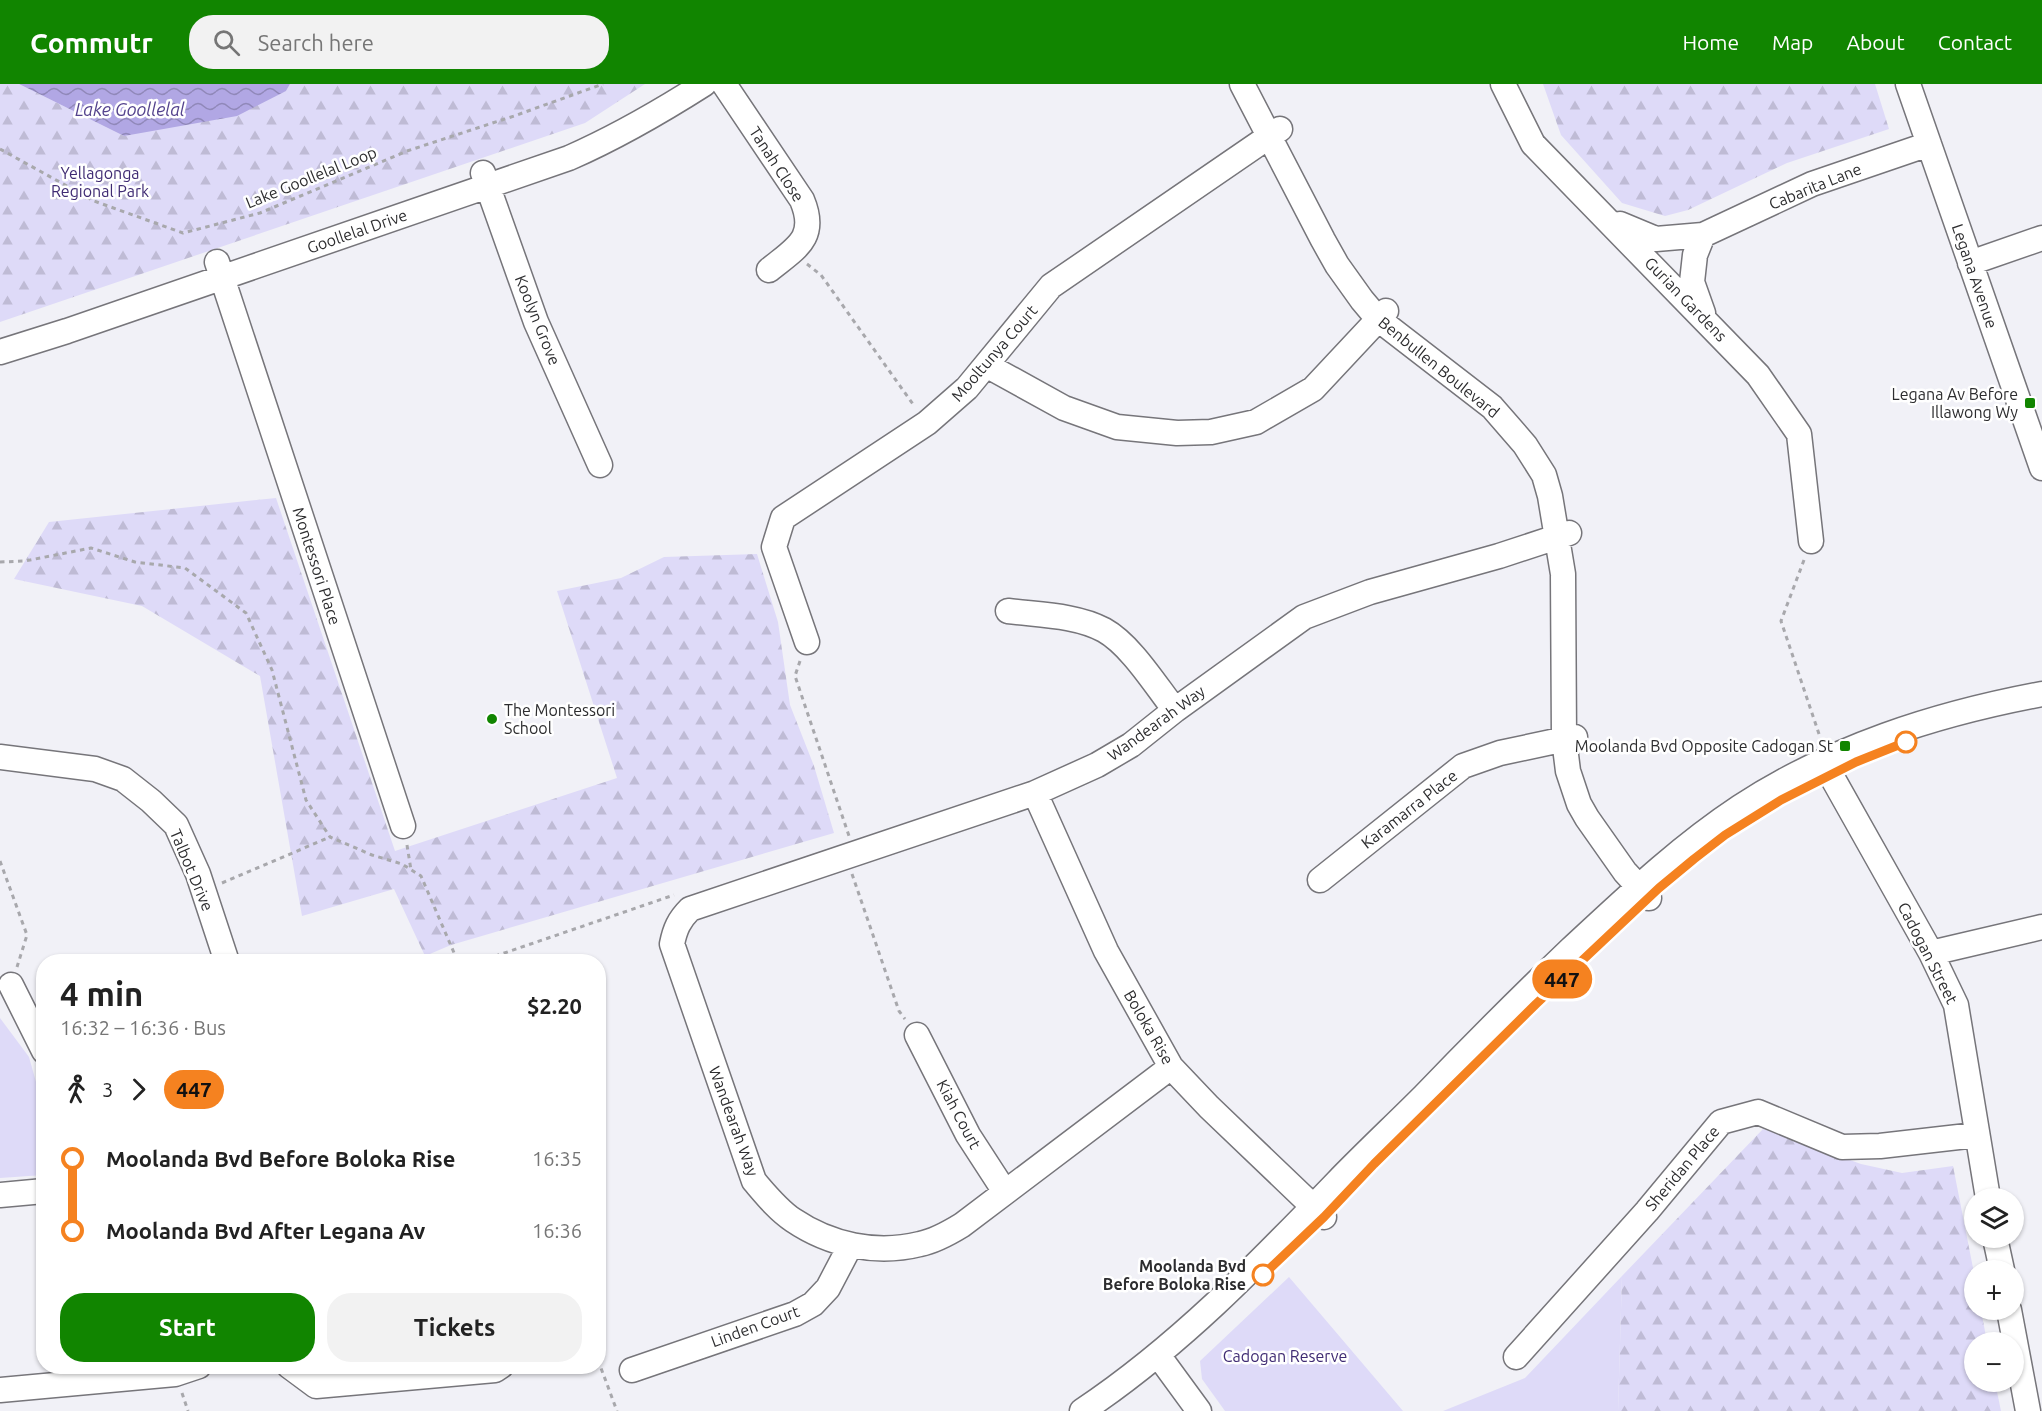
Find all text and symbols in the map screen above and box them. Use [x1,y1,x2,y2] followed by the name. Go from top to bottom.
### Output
[189,15,609,69] search box
[210,26,243,59] icon: search
[30,27,153,58] text: Commutr
[258,30,374,55] text: Search here
[1682,30,1739,54] text: Home
[1772,30,1813,54] text: Map
[1846,30,1905,54] text: About
[1938,30,2012,54] text: Contact
[75,99,185,119] water label: Lake Goollelal
[746,123,808,205] street label: Tanah Close
[243,142,379,212] street label: Lake Goollelal Loop
[1766,159,1864,213] street label: Cabarita Lane
[51,164,149,200] park label: Yellagonga Regional Park
[305,205,409,257] street label: Goollelal Drive
[1949,221,2001,331] street label: Legana Avenue
[1641,253,1731,345] street label: Gurian Gardens
[512,272,564,368] street label: Koolyn Grove
[947,301,1041,405] street label: Mooltunya Court
[1375,313,1503,421] street label: Benbullen Boulevard
[1892,385,2018,421] place label: Legana Av Before Illawong Wy
[2023,396,2037,410] marker: Legana Av Before Illawong Wy
[289,505,345,627] street label: Montessori Place
[1104,682,1208,764] street label: Wandearah Way
[504,701,615,737] place label: The Montessori School
[485,712,499,726] marker: The Montessori School
[1895,731,1917,753] unlabelled marker
[1575,737,1834,755] place label: Moolanda Bvd Opposite Cadogan St
[1838,739,1852,753] marker: Moolanda Bvd Opposite Cadogan St
[1358,766,1460,852] street label: Karamarra Place
[167,826,217,914] street label: Talbot Drive
[1895,899,1962,1007] street label: Cadogan Street
[1528,960,1596,998] line badge: 447
[1544,967,1580,991] text: 447
[60,975,143,1012] text: 4 min
[1121,987,1177,1067] street label: Boloka Rise
[527,993,582,1018] text: $2.20
[60,1016,226,1039] text: 16:32 – 16:36 · Bus
[706,1064,762,1179] street label: Wandearah Way
[60,1073,93,1106] icon: walk
[122,1073,155,1106] icon: forward
[933,1076,985,1152] street label: Kiah Court
[176,1077,212,1101] text: 447
[102,1078,113,1101] text: 3
[1641,1122,1723,1214] street label: Sheridan Place
[106,1146,455,1171] text: Moolanda Bvd Before Boloka Rise
[532,1147,582,1170] text: 16:35
[1964,1188,2024,1392] map controls
[1964,1188,2024,1248] button: layers
[106,1218,425,1243] text: Moolanda Bvd After Legana Av
[532,1219,582,1242] text: 16:36
[1103,1257,1246,1293] place label: Moolanda Bvd Before Boloka Rise
[1964,1260,2024,1320] button: +
[1252,1264,1274,1286] marker: Moolanda Bvd Before Boloka Rise
[60,1293,315,1362] button: Start
[327,1293,582,1362] button: Tickets
[708,1301,802,1350] street label: Linden Court
[1964,1332,2024,1392] button: −
[1223,1347,1347,1365] park label: Cadogan Reserve

